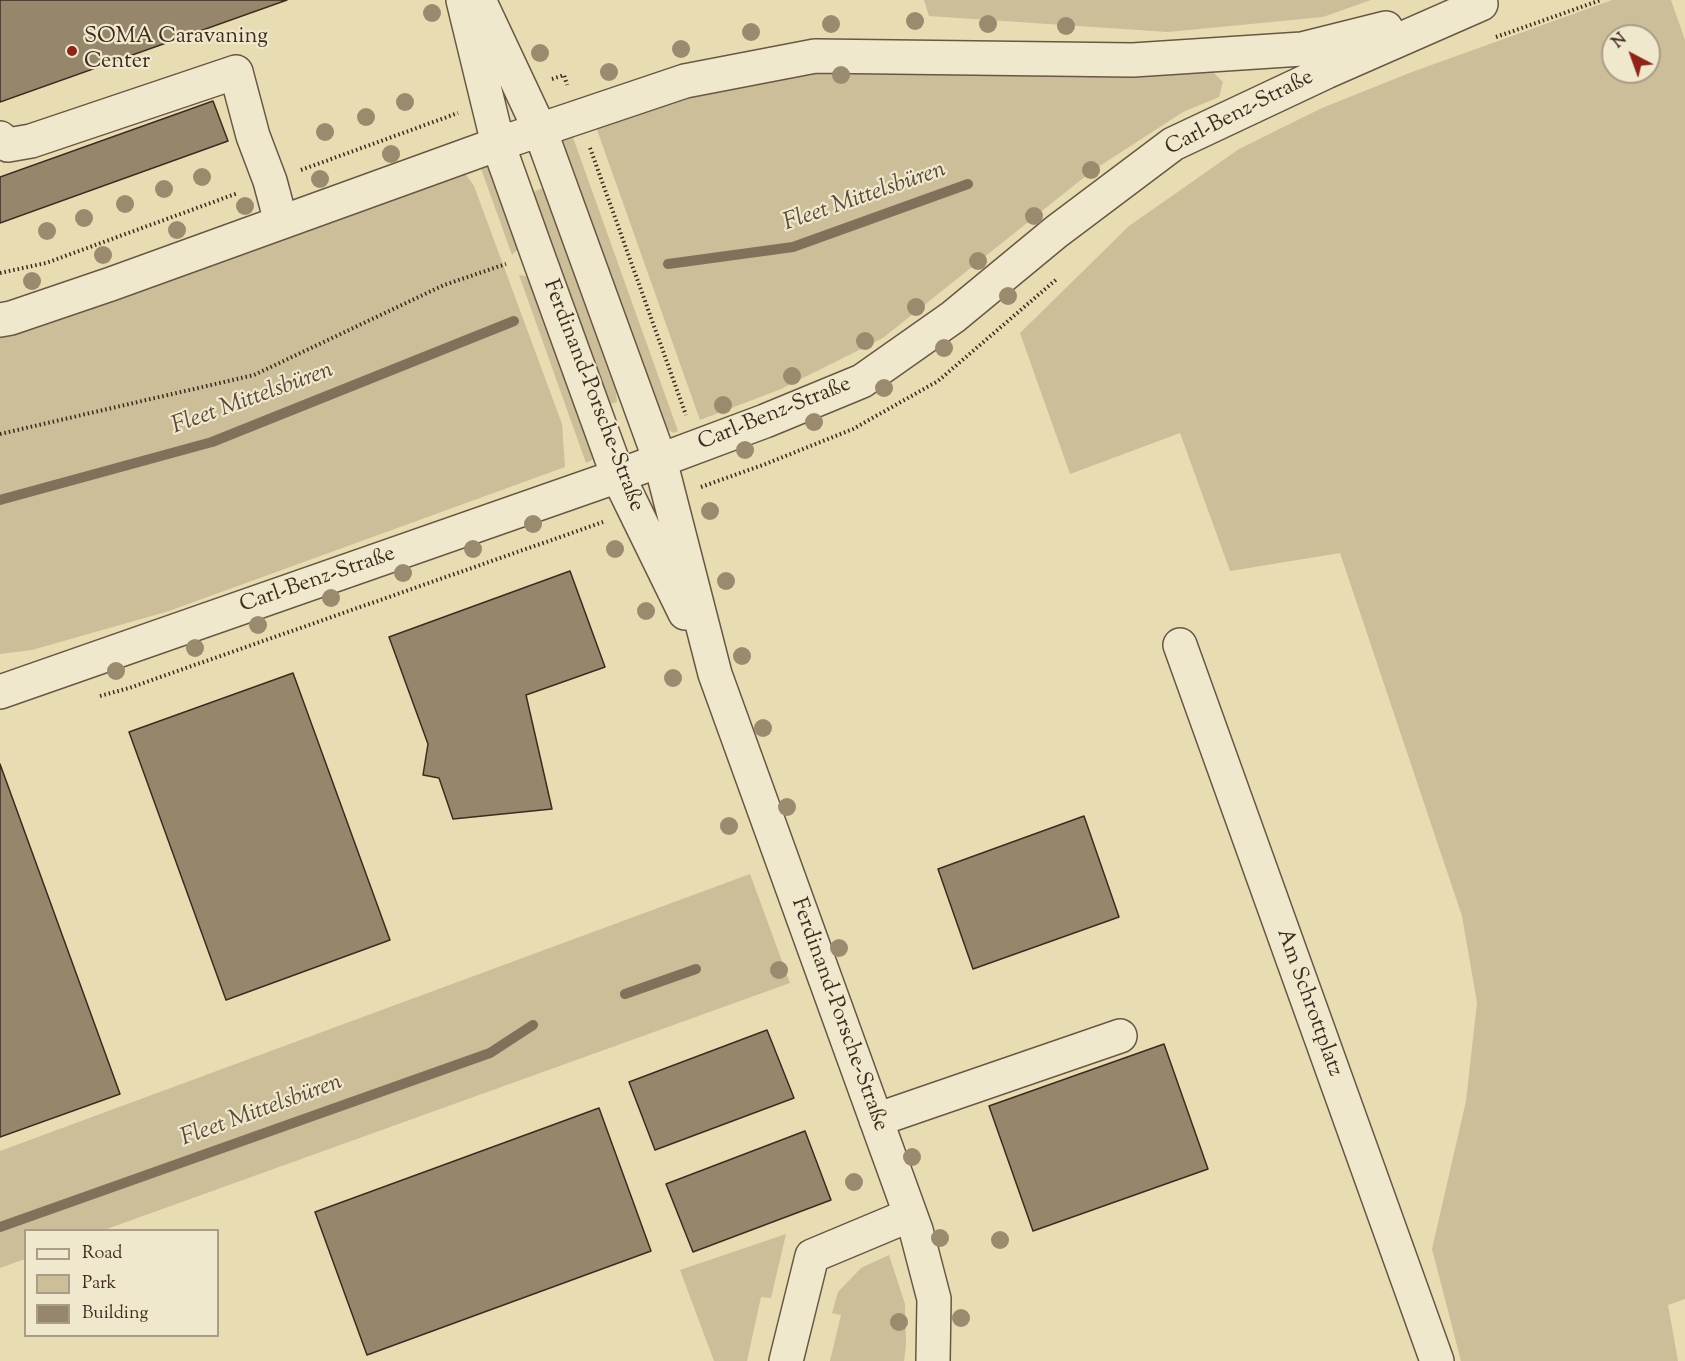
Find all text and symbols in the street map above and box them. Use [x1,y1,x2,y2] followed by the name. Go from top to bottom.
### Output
[1601,24,1661,84] north arrow
[84,25,268,76] place label: SOMA Caravaning Center
[1608,29,1633,54] text: N
[65,44,79,58] marker: SOMA Caravaning Center
[1162,65,1318,163] street label: Carl-Benz-Straße
[780,157,950,239] water label: Fleet Mittelsbüren
[536,276,648,516] street label: Ferdinand-Porsche-Straße
[168,357,338,443] water label: Fleet Mittelsbüren
[695,372,855,458] street label: Carl-Benz-Straße
[237,542,399,620] street label: Carl-Benz-Straße
[783,895,893,1135] street label: Ferdinand-Porsche-Straße
[1269,925,1347,1081] street label: Am Schrottplatz
[177,1069,347,1155] water label: Fleet Mittelsbüren
[24,1229,219,1337] legend
[82,1241,122,1267] text: Road
[82,1271,116,1297] text: Park
[82,1301,148,1327] text: Building

